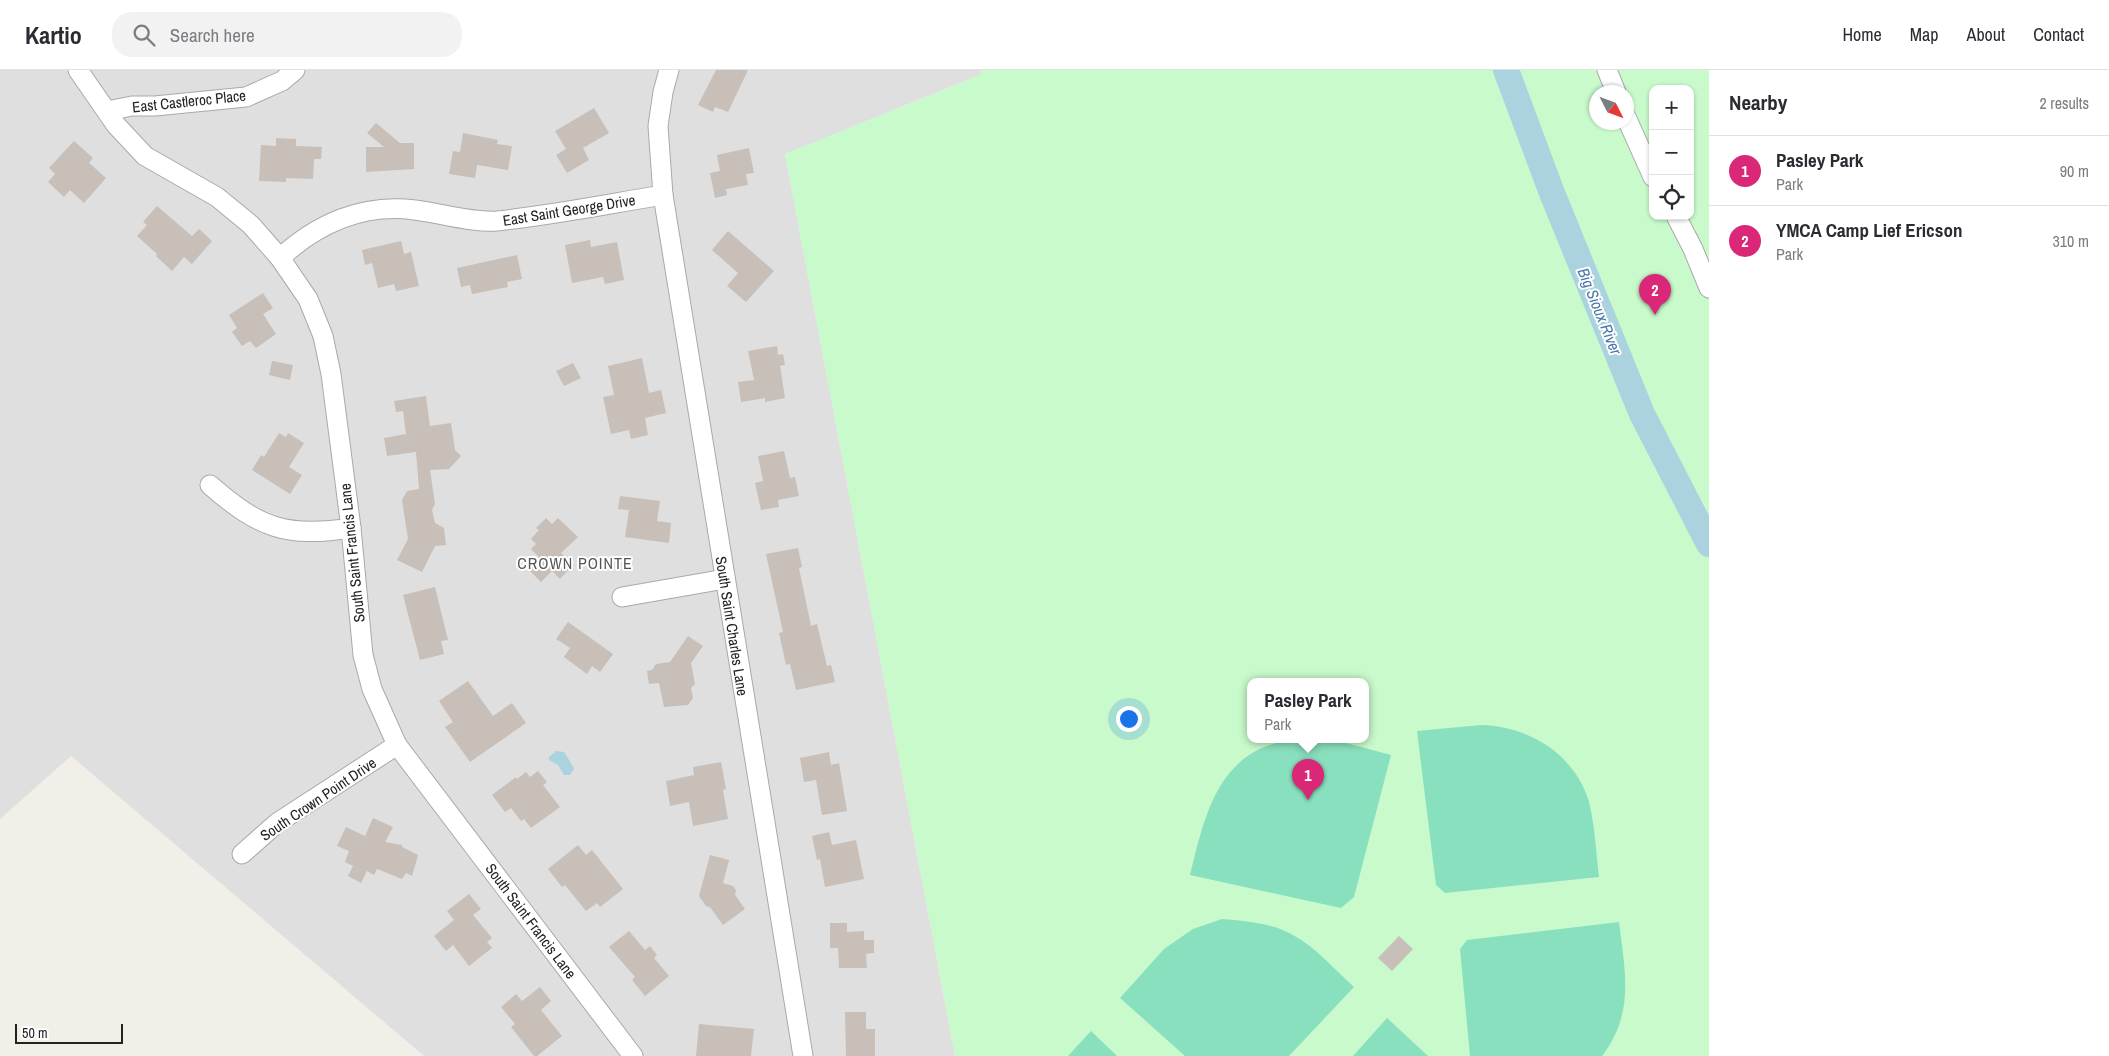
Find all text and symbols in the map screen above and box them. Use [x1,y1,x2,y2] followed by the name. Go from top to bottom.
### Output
[112,12,462,57] search box
[25,19,82,51] text: Kartio
[130,21,158,49] icon: search
[170,22,255,48] text: Search here
[1842,22,1882,47] text: Home
[1910,22,1939,47] text: Map
[1967,22,2005,47] text: About
[2033,22,2084,47] text: Contact
[131,85,247,117] street label: East Castleroc Place
[1589,85,1634,130] north arrow
[1649,85,1694,220] map controls
[1649,85,1694,130] button: +
[1729,88,1787,117] text: Nearby
[2039,92,2089,114] text: 2 results
[1649,130,1694,175] button: −
[1776,147,1864,173] text: Pasley Park
[1741,160,1749,182] text: 1
[2060,160,2089,182] text: 90 m
[1776,173,1803,195] text: Park
[1649,175,1694,220] button: locate
[501,189,637,231] street label: East Saint George Drive
[1776,217,1962,243] text: YMCA Camp Lief Ericson
[1741,230,1749,252] text: 2
[2053,230,2089,252] text: 310 m
[1776,243,1803,265] text: Park
[1573,264,1628,358] water label: Big Sioux River
[1639,274,1671,315] pin: 2
[334,482,370,623] street label: South Saint Francis Lane
[517,552,633,574] district label: CROWN POINTE
[711,555,753,697] street label: South Saint Charles Lane
[1247,678,1369,743] popup
[1264,687,1352,713] text: Pasley Park
[1116,706,1142,732] your location
[1264,713,1291,735] text: Park
[256,752,380,846] street label: South Crown Point Drive
[1292,759,1324,800] pin: 1
[481,859,581,983] street label: South Saint Francis Lane
[15,1021,122,1044] scale bar
[22,1024,48,1042] text: 50 m

